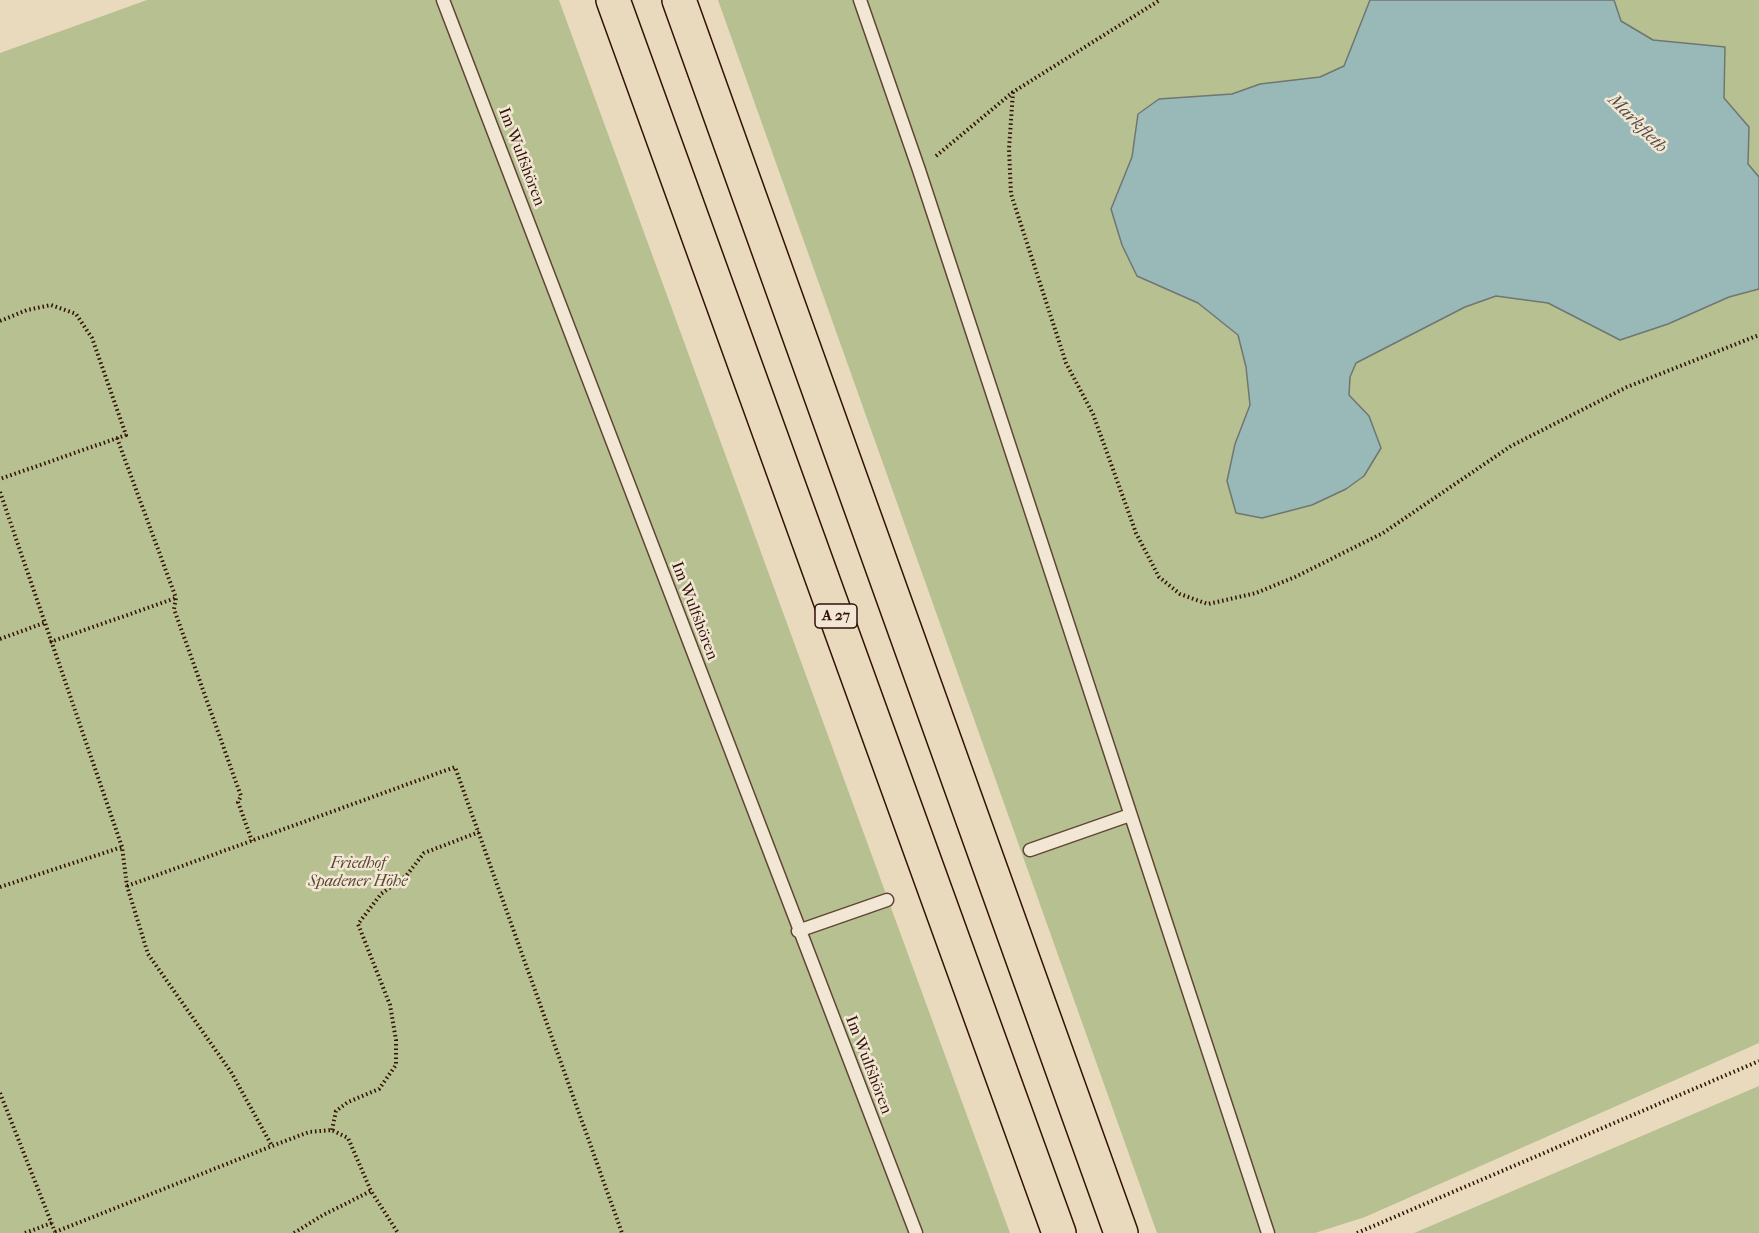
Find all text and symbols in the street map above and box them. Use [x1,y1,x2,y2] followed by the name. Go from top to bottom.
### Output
[1603,90,1671,158] water label: Markfleth
[493,105,549,209] street label: Im Wulfshören
[666,559,722,663] street label: Im Wulfshören
[815,604,857,628] road number: A 27
[308,854,408,892] park label: Friedhof Spadener Höhe
[840,1013,896,1117] street label: Im Wulfshören

